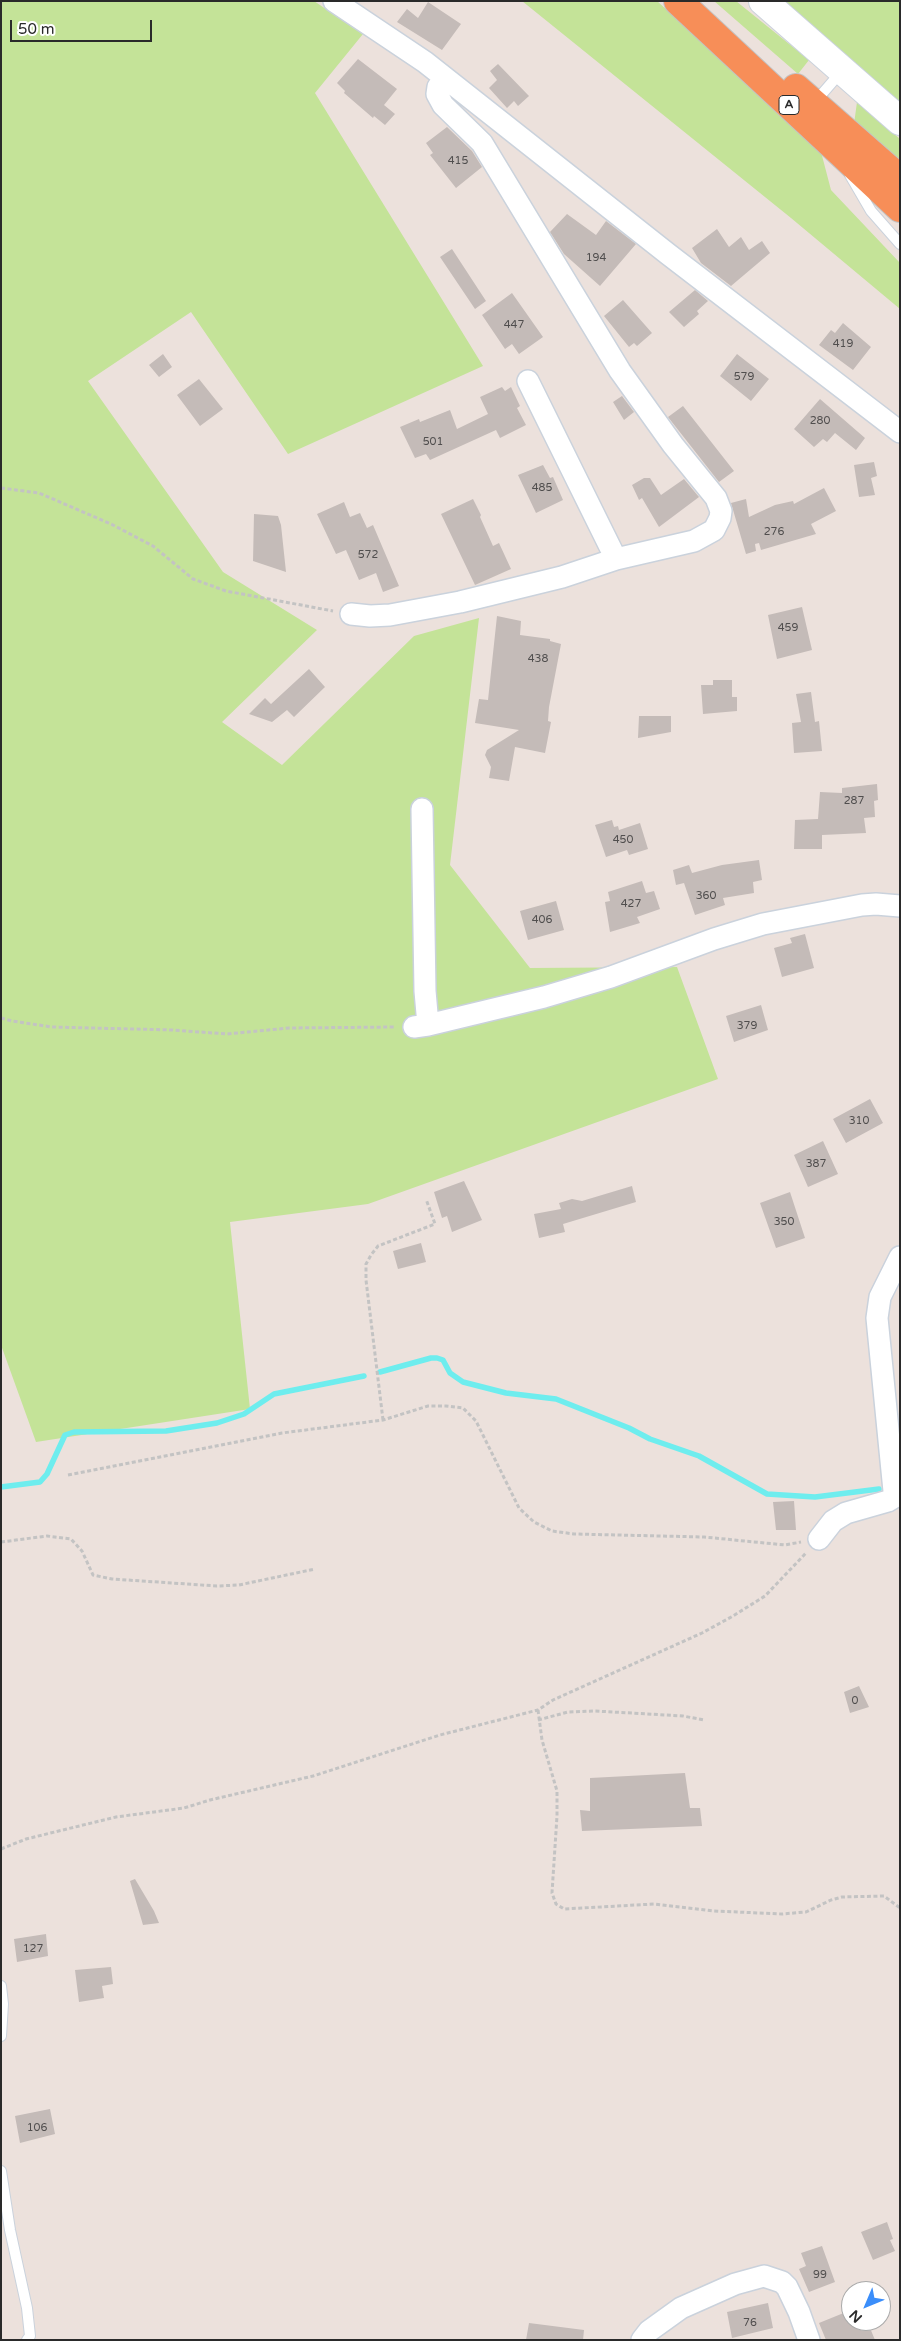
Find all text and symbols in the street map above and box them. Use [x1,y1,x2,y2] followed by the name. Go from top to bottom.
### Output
[12,10,155,42] scale bar
[18,20,55,38] text: 50 m
[779,96,799,114] road number: A
[448,154,468,168] house number: 415
[586,251,606,265] house number: 194
[504,318,524,332] house number: 447
[833,337,853,351] house number: 419
[734,370,754,384] house number: 579
[810,414,830,428] house number: 280
[423,435,443,449] house number: 501
[532,481,552,495] house number: 485
[764,525,784,539] house number: 276
[358,548,378,562] house number: 572
[778,621,798,635] house number: 459
[528,652,548,666] house number: 438
[844,794,864,808] house number: 287
[613,833,633,847] house number: 450
[696,889,716,903] house number: 360
[621,897,641,911] house number: 427
[532,913,552,927] house number: 406
[737,1019,757,1033] house number: 379
[849,1114,869,1128] house number: 310
[806,1157,826,1171] house number: 387
[774,1215,794,1229] house number: 350
[852,1694,858,1708] house number: 0
[23,1942,43,1956] house number: 127
[27,2121,47,2135] house number: 106
[813,2268,827,2282] house number: 99
[841,2281,891,2331] north arrow
[846,2306,866,2326] text: N
[743,2316,757,2330] house number: 76

